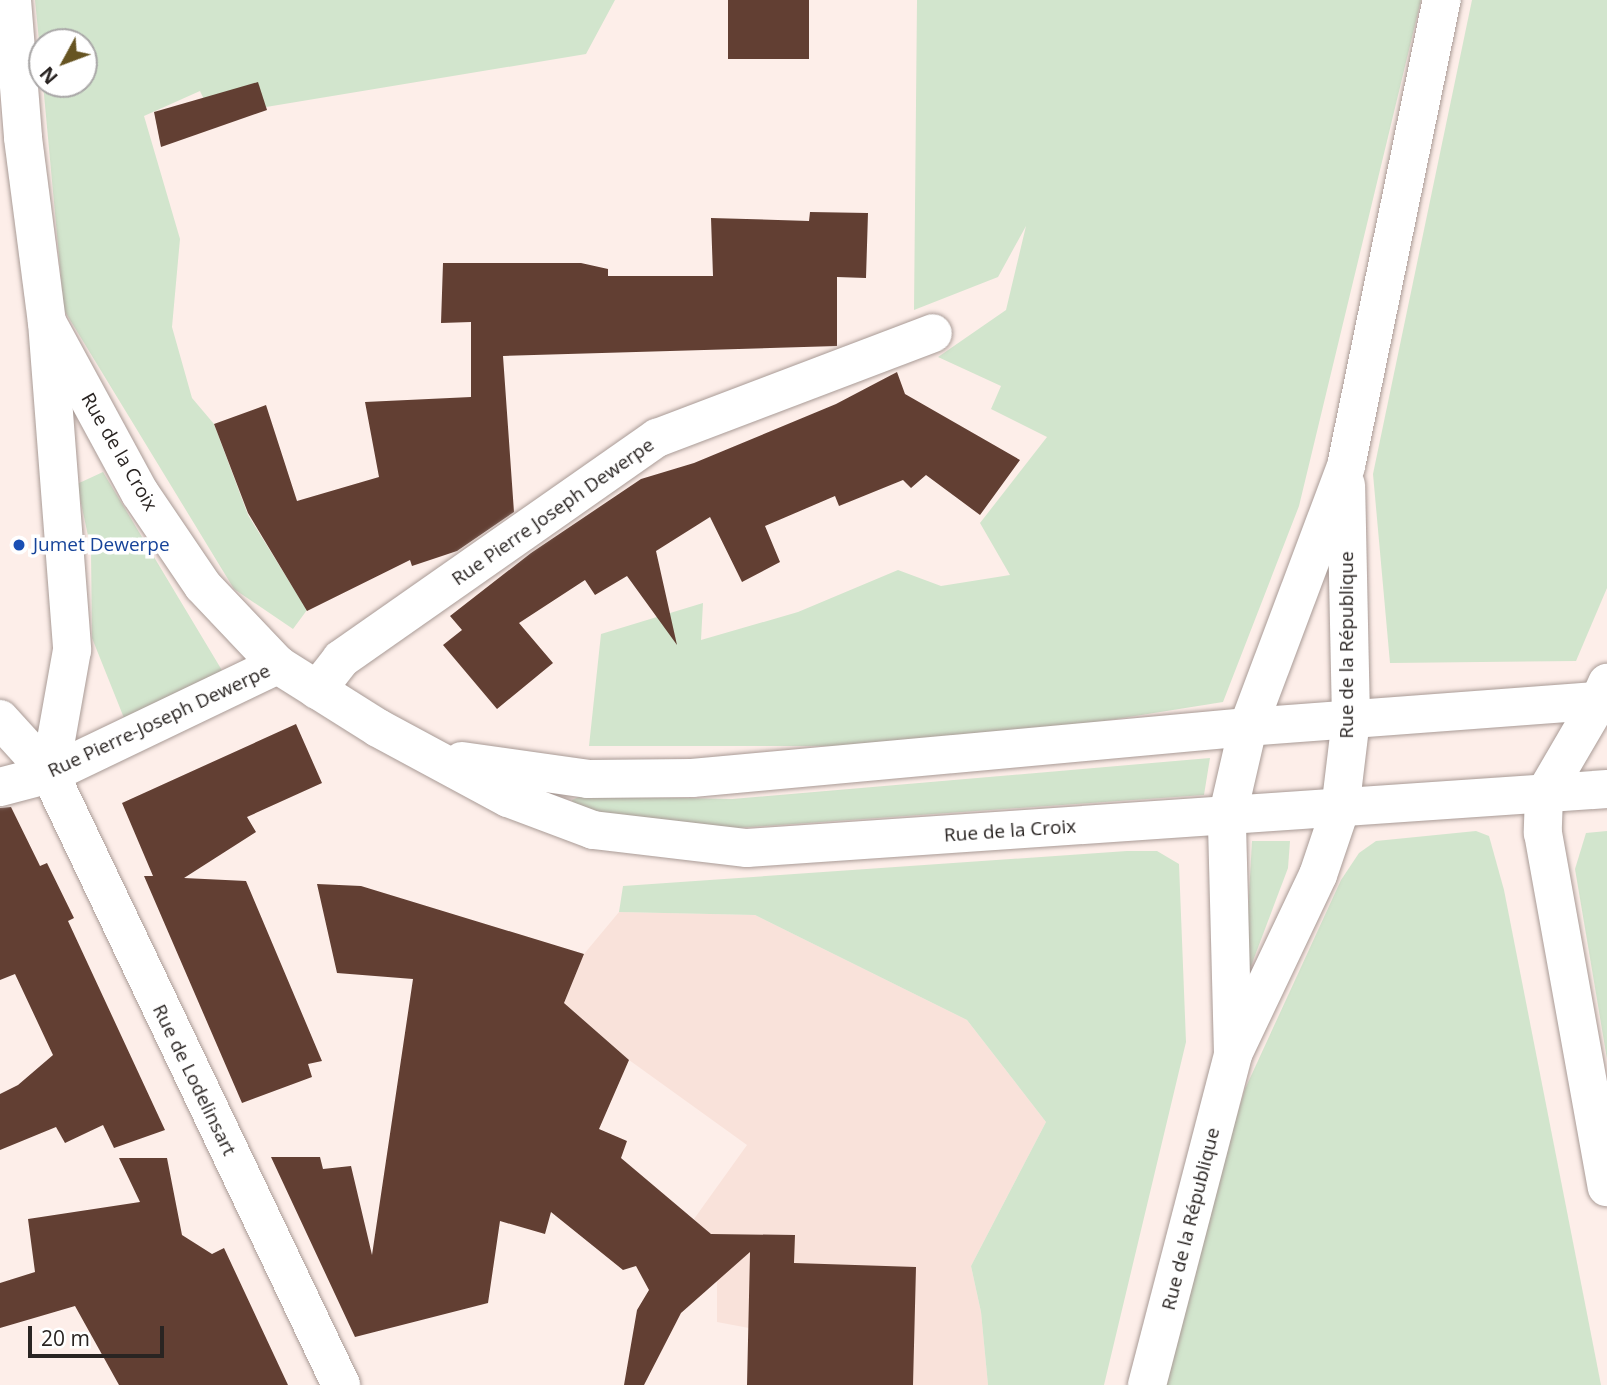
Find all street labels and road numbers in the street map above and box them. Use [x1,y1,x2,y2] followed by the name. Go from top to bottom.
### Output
[76,389,162,515] street label: Rue de la Croix
[448,433,658,591] street label: Rue Pierre Joseph Dewerpe
[1336,551,1358,739] street label: Rue de la République
[44,659,274,783] street label: Rue Pierre-Joseph Dewerpe
[943,815,1077,847] street label: Rue de la Croix
[148,1001,240,1159] street label: Rue de Lodelinsart
[1157,1125,1225,1313] street label: Rue de la République

